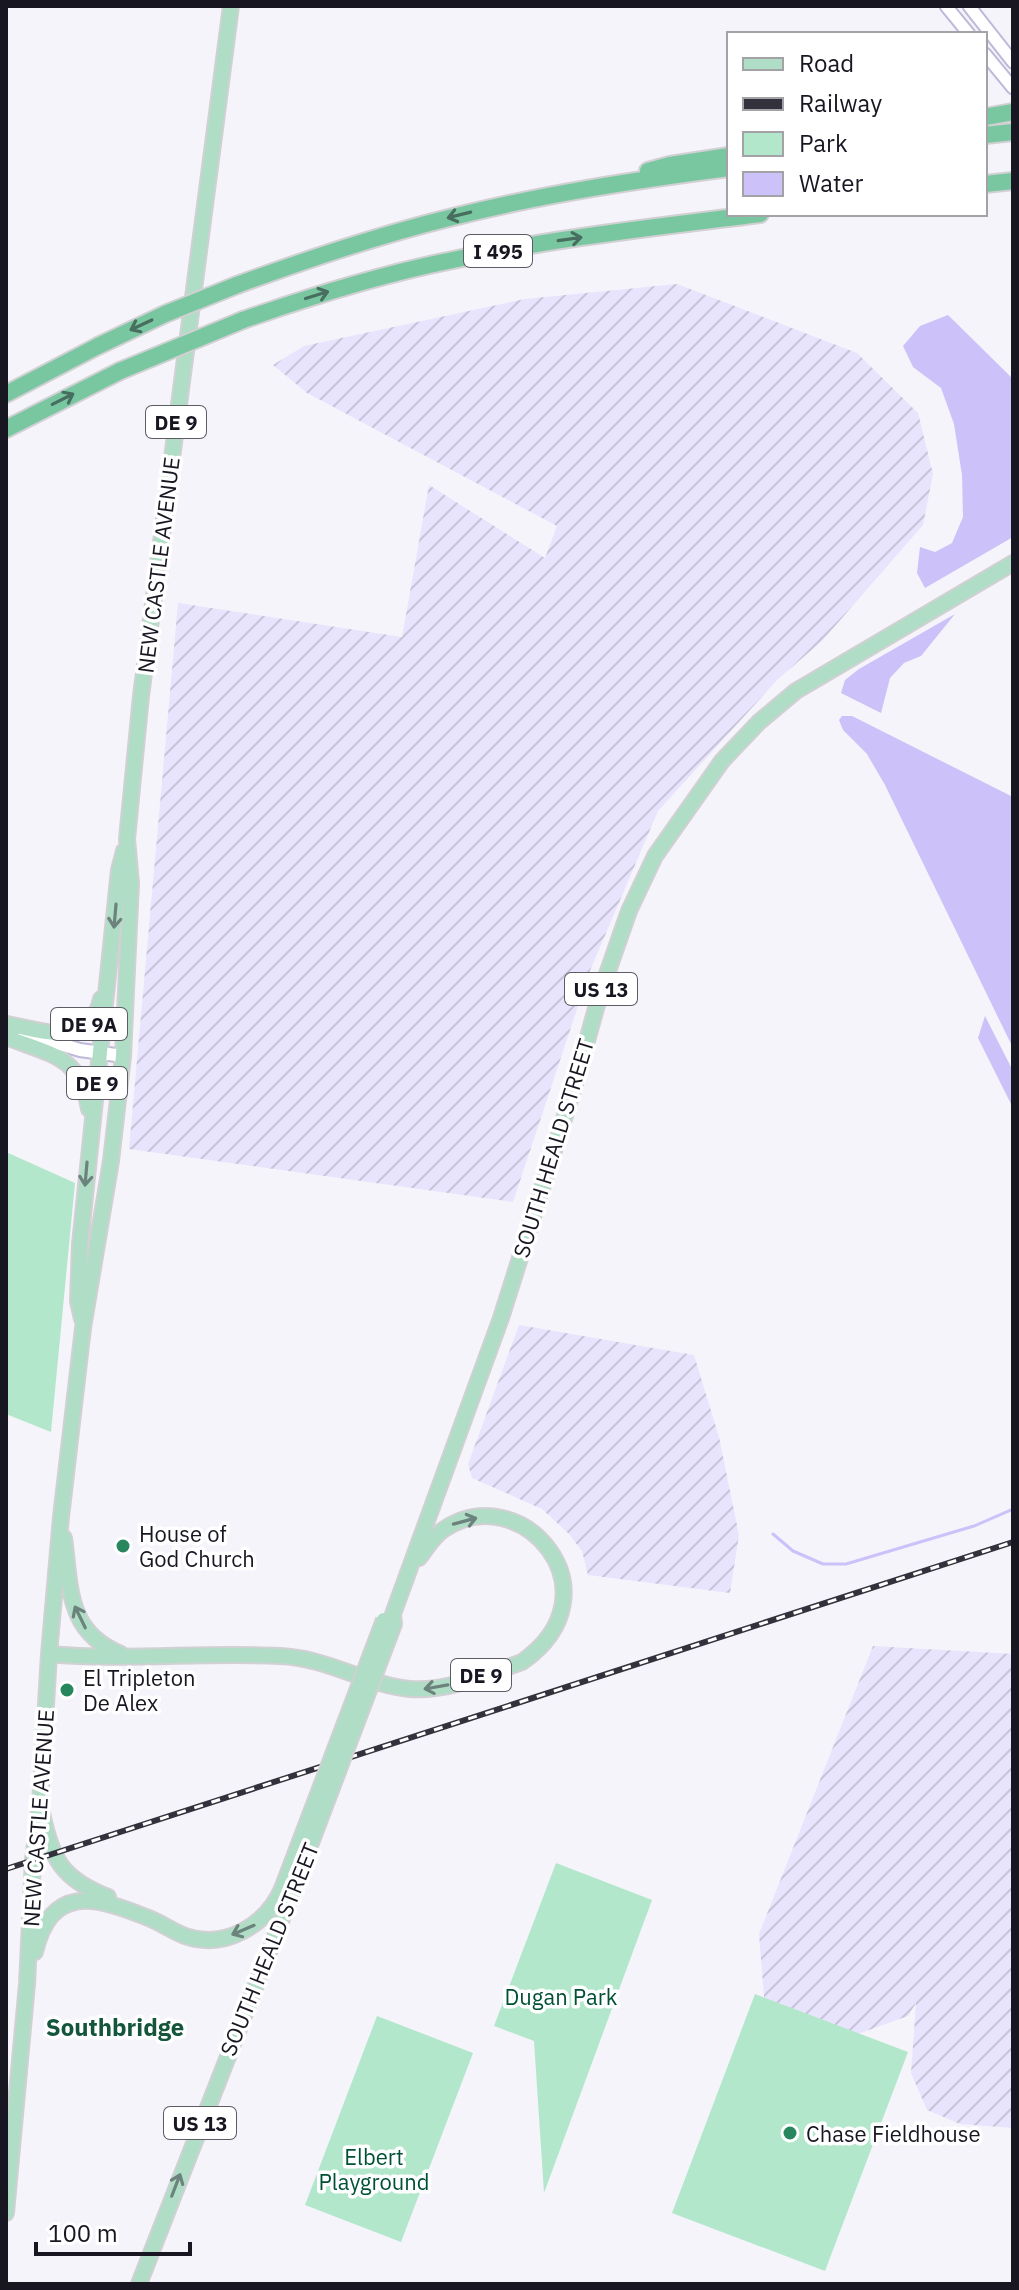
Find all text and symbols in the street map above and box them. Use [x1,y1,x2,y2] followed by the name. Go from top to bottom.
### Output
[727,32,987,216] legend
[799,47,854,79] text: Road
[799,87,882,119] text: Railway
[799,127,848,159] text: Park
[799,167,863,199] text: Water
[447,209,473,224] one-way arrow
[557,231,583,246] one-way arrow
[464,235,532,267] road number: I 495
[304,287,329,301] one-way arrow
[129,318,153,333] one-way arrow
[50,391,74,406] one-way arrow
[146,406,206,438] road number: DE 9
[130,455,186,675] street label: NEW CASTLE AVENUE
[107,902,122,929] one-way arrow
[565,973,637,1005] road number: US 13
[51,1008,127,1040] road number: DE 9A
[506,1035,600,1261] street label: SOUTH HEALD STREET
[67,1067,127,1099] road number: DE 9
[79,1161,94,1187] one-way arrow
[452,1513,477,1528] one-way arrow
[139,1519,255,1573] place label: House of God Church
[114,1537,132,1555] marker: House of God Church
[71,1606,87,1630] one-way arrow
[451,1659,511,1691] road number: DE 9
[83,1663,195,1717] place label: El Tripleton De Alex
[423,1680,449,1695] one-way arrow
[58,1681,76,1699] marker: El Tripleton De Alex
[16,1708,60,1928] street label: NEW CASTLE AVENUE
[213,1838,325,2060] street label: SOUTH HEALD STREET
[231,1924,255,1938] one-way arrow
[505,1982,618,2011] park label: Dugan Park
[46,2011,184,2043] district label: Southbridge
[164,2107,236,2139] road number: US 13
[806,2119,981,2148] place label: Chase Fieldhouse
[781,2124,799,2142] marker: Chase Fieldhouse
[319,2142,429,2196] park label: Elbert Playground
[170,2173,184,2198] one-way arrow
[36,2206,190,2256] scale bar
[48,2217,118,2249] text: 100 m

